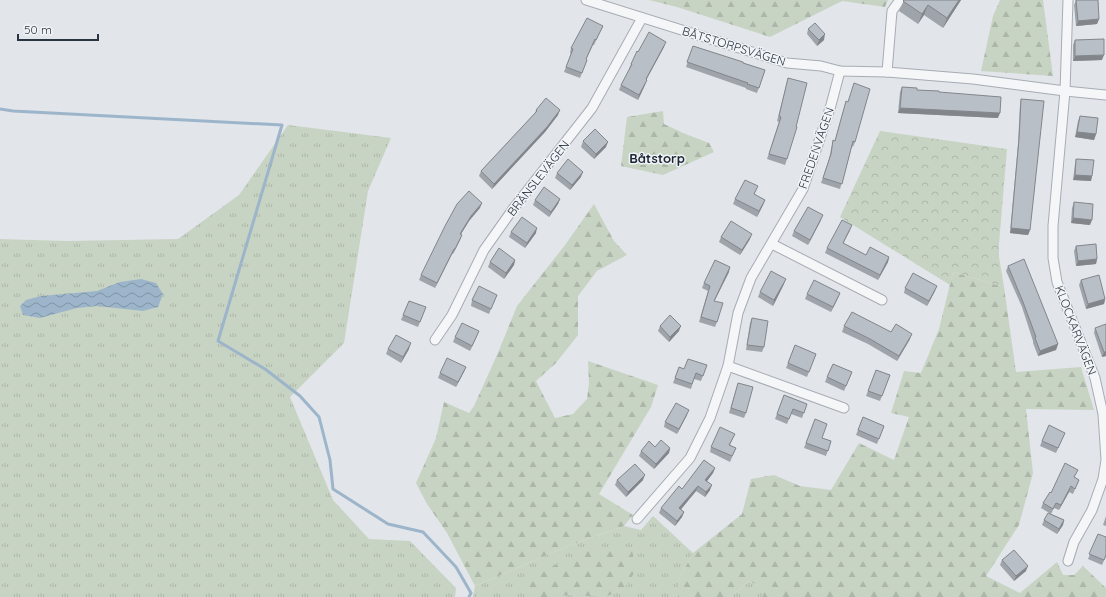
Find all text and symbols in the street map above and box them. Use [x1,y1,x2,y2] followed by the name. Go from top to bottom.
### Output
[18,16,98,42] scale bar
[24,22,52,37] text: 50 m
[680,23,788,69] street label: BÅTSTORPSVÄGEN
[795,105,837,191] street label: FREDENVÄGEN
[504,137,572,219] street label: BRÄNSLEVÄGEN
[629,150,685,166] district label: Båtstorp
[1052,283,1100,377] street label: KLOCKARVÄGEN

